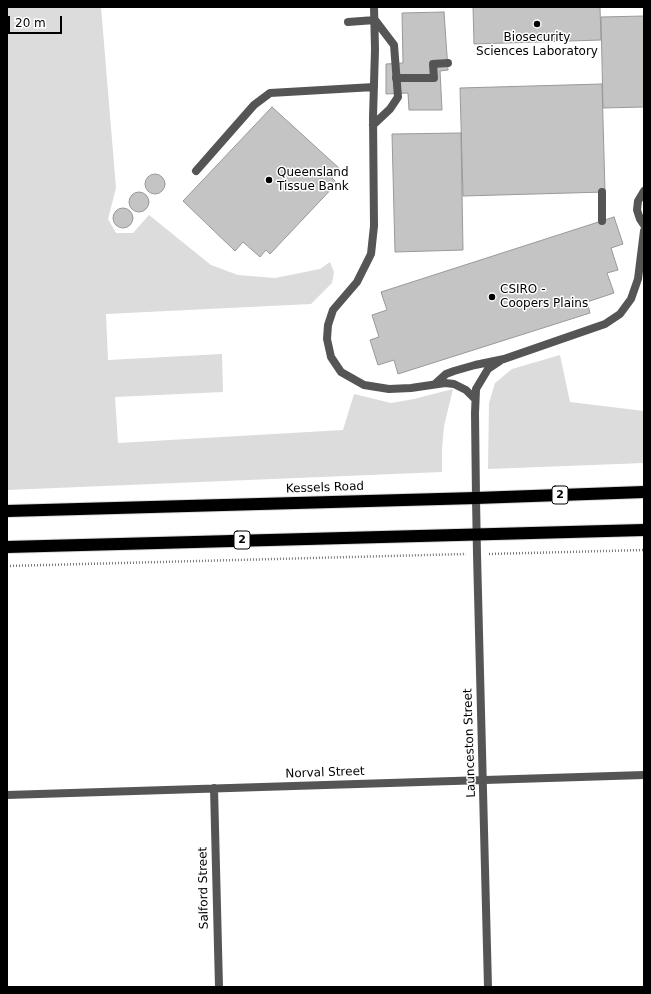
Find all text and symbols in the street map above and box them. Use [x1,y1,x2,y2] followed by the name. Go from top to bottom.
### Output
[10,8,64,34] scale bar
[15,16,46,30] text: 20 m
[532,19,542,29] marker: Biosecurity Sciences Laboratory
[476,31,598,59] place label: Biosecurity Sciences Laboratory
[277,166,349,194] place label: Queensland Tissue Bank
[264,175,274,185] marker: Queensland Tissue Bank
[500,283,588,311] place label: CSIRO - Coopers Plains
[487,292,497,302] marker: CSIRO - Coopers Plains
[286,479,364,497] street label: Kessels Road
[552,486,568,504] road number: 2
[234,531,250,549] road number: 2
[461,688,479,798] street label: Launceston Street
[285,764,365,782] street label: Norval Street
[196,847,212,929] street label: Salford Street

